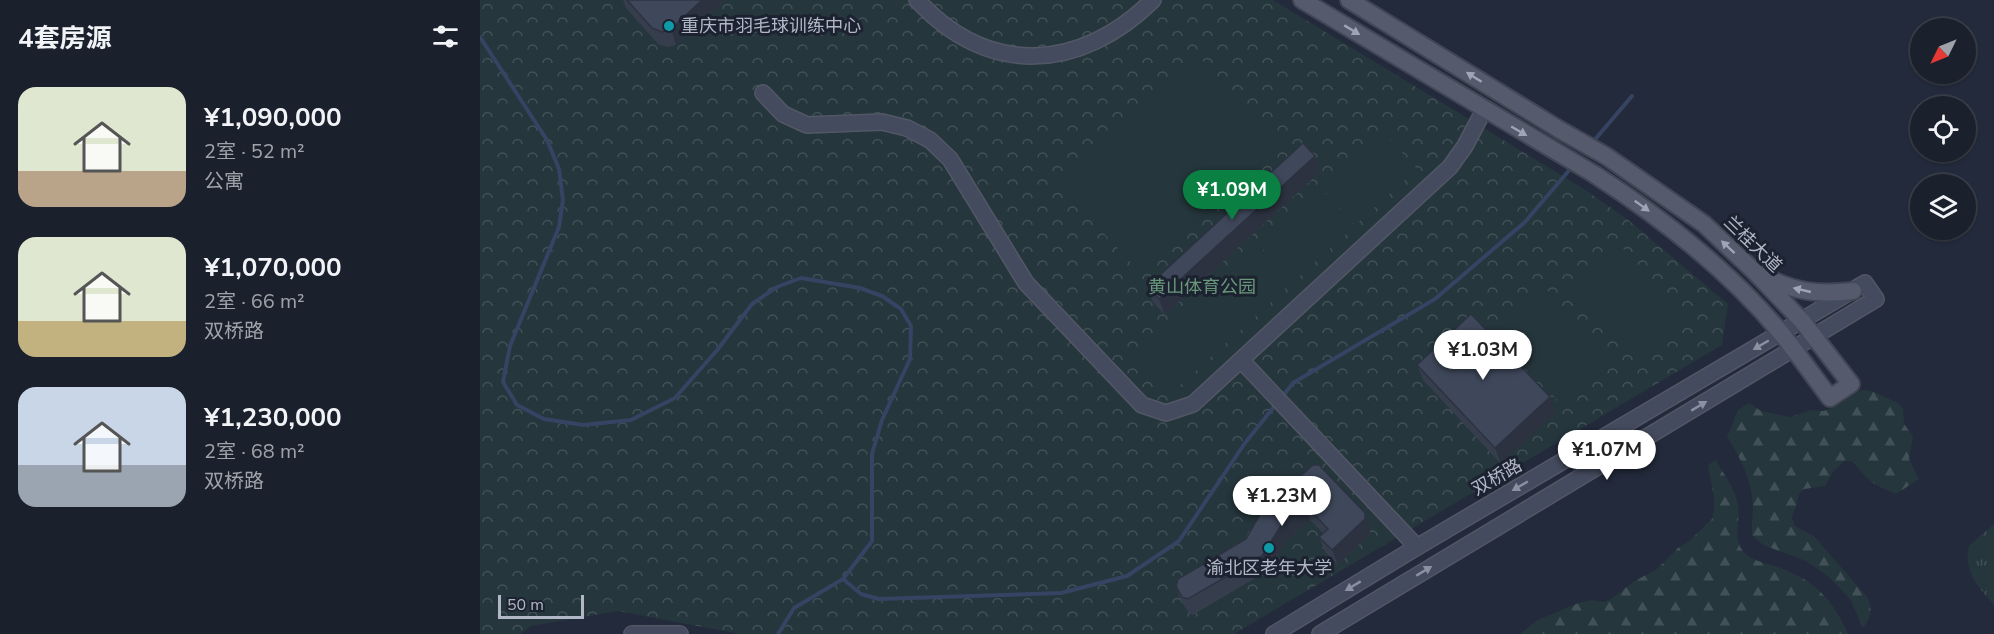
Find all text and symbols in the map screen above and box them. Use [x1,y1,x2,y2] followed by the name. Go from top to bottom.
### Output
[681,14,861,38] place label: 重庆市羽毛球训练中心
[1910,18,1976,84] north arrow
[1910,18,1976,240] map controls
[662,19,676,33] marker: 重庆市羽毛球训练中心
[429,20,462,53] icon: filters
[18,21,112,56] text: 4套房源
[1344,25,1360,36] one-way arrow
[1466,72,1482,83] one-way arrow
[1910,96,1976,162] button: locate
[204,100,342,135] text: ¥1,090,000
[66,111,138,183] icon: home
[1511,125,1528,135] one-way arrow
[204,138,305,165] text: 2室 · 52 m²
[204,168,244,195] text: 公寓
[1183,170,1281,221] pin: ¥1.09M
[1910,174,1976,240] button: layers
[1197,176,1267,203] text: ¥1.09M
[1634,200,1650,212] one-way arrow
[1719,210,1787,278] street label: 兰桂大道
[1721,240,1736,254] one-way arrow
[204,250,342,285] text: ¥1,070,000
[66,261,138,333] icon: home
[1148,275,1256,299] park label: 黄山体育公园
[1792,285,1811,294] one-way arrow
[204,288,305,315] text: 2室 · 66 m²
[204,318,264,345] text: 双桥路
[1434,330,1532,381] pin: ¥1.03M
[1448,336,1518,363] text: ¥1.03M
[1752,340,1769,350] one-way arrow
[204,400,342,435] text: ¥1,230,000
[1691,401,1708,411] one-way arrow
[66,411,138,483] icon: home
[1558,430,1656,481] pin: ¥1.07M
[1572,436,1642,463] text: ¥1.07M
[204,438,305,465] text: 2室 · 68 m²
[1468,453,1526,501] street label: 双桥路
[204,468,264,495] text: 双桥路
[1233,476,1331,527] pin: ¥1.23M
[1512,481,1528,492] one-way arrow
[1247,482,1317,509] text: ¥1.23M
[1262,541,1276,555] marker: 渝北区老年大学
[1206,556,1332,580] place label: 渝北区老年大学
[1416,566,1432,577] one-way arrow
[1345,581,1361,592] one-way arrow
[498,592,584,620] scale bar
[507,594,544,616] text: 50 m

